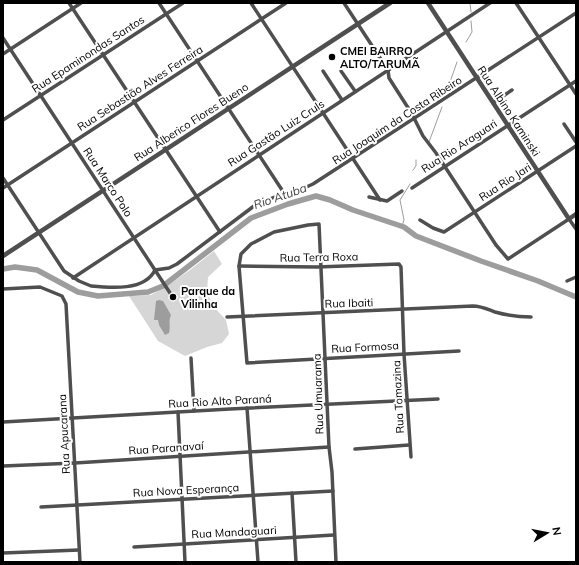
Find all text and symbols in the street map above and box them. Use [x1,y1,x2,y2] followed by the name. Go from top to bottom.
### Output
[29,12,147,96] street label: Rua Epaminondas Santos
[75,42,205,134] street label: Rua Sebastião Alves Ferreira
[340,44,420,71] place label: CMEI BAIRRO ALTO/TARUMÃ
[327,52,337,62] marker: CMEI BAIRRO ALTO/TARUMÃ
[475,63,543,159] street label: Rua Albino Kaminski
[330,73,464,167] street label: Rua Joaquim da Costa Ribeiro
[131,80,251,164] street label: Rua Alberico Flores Bueno
[225,97,327,169] street label: Rua Gastão Luiz Cruls
[418,116,500,176] street label: Rua Rio Araguari
[80,145,136,219] street label: Rua Marco Polo
[476,160,534,204] street label: Rua Rio Jari
[251,180,309,212] water label: Rio Atuba
[280,249,358,265] street label: Rua Terra Roxa
[180,284,235,311] place label: Parque da Vilinha
[168,292,178,302] marker: Parque da Vilinha
[324,295,374,311] street label: Rua Ibaiti
[331,338,399,356] street label: Rua Formosa
[310,353,326,435] street label: Rua Umuarama
[389,360,407,434] street label: Rua Tomazina
[168,391,272,411] street label: Rua Rio Alto Paraná
[55,394,73,474] street label: Rua Apucarana
[128,438,205,458] street label: Rua Paranavaí
[132,480,240,500] street label: Rua Nova Esperança
[527,513,567,553] north arrow
[191,523,277,541] street label: Rua Mandaguari
[549,526,564,537] text: N

